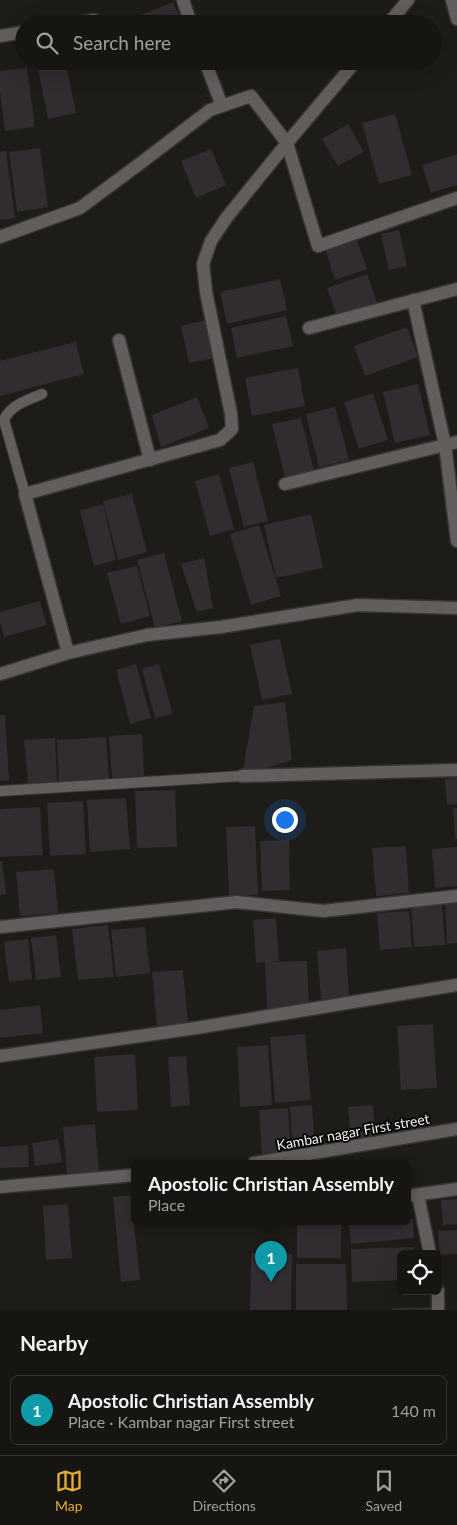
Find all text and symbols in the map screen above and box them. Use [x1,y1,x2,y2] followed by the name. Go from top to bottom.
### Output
[15,15,442,70] search box
[33,29,61,57] icon: search
[73,31,171,54] text: Search here
[272,807,298,833] your location
[275,1110,431,1153] street label: Kambar nagar First street
[131,1160,411,1225] popup
[148,1172,394,1195] text: Apostolic Christian Assembly
[148,1195,185,1214] text: Place
[255,1241,287,1282] pin: 1
[397,1250,442,1295] map controls
[397,1250,442,1295] button: locate
[20,1330,88,1355] text: Nearby
[68,1389,314,1412] text: Apostolic Christian Assembly
[32,1401,42,1420] text: 1
[391,1401,436,1420] text: 140 m
[68,1412,295,1431] text: Place · Kambar nagar First street
[55,1467,83,1514] tab: Map
[193,1467,256,1514] tab: Directions
[366,1467,402,1514] tab: Saved

